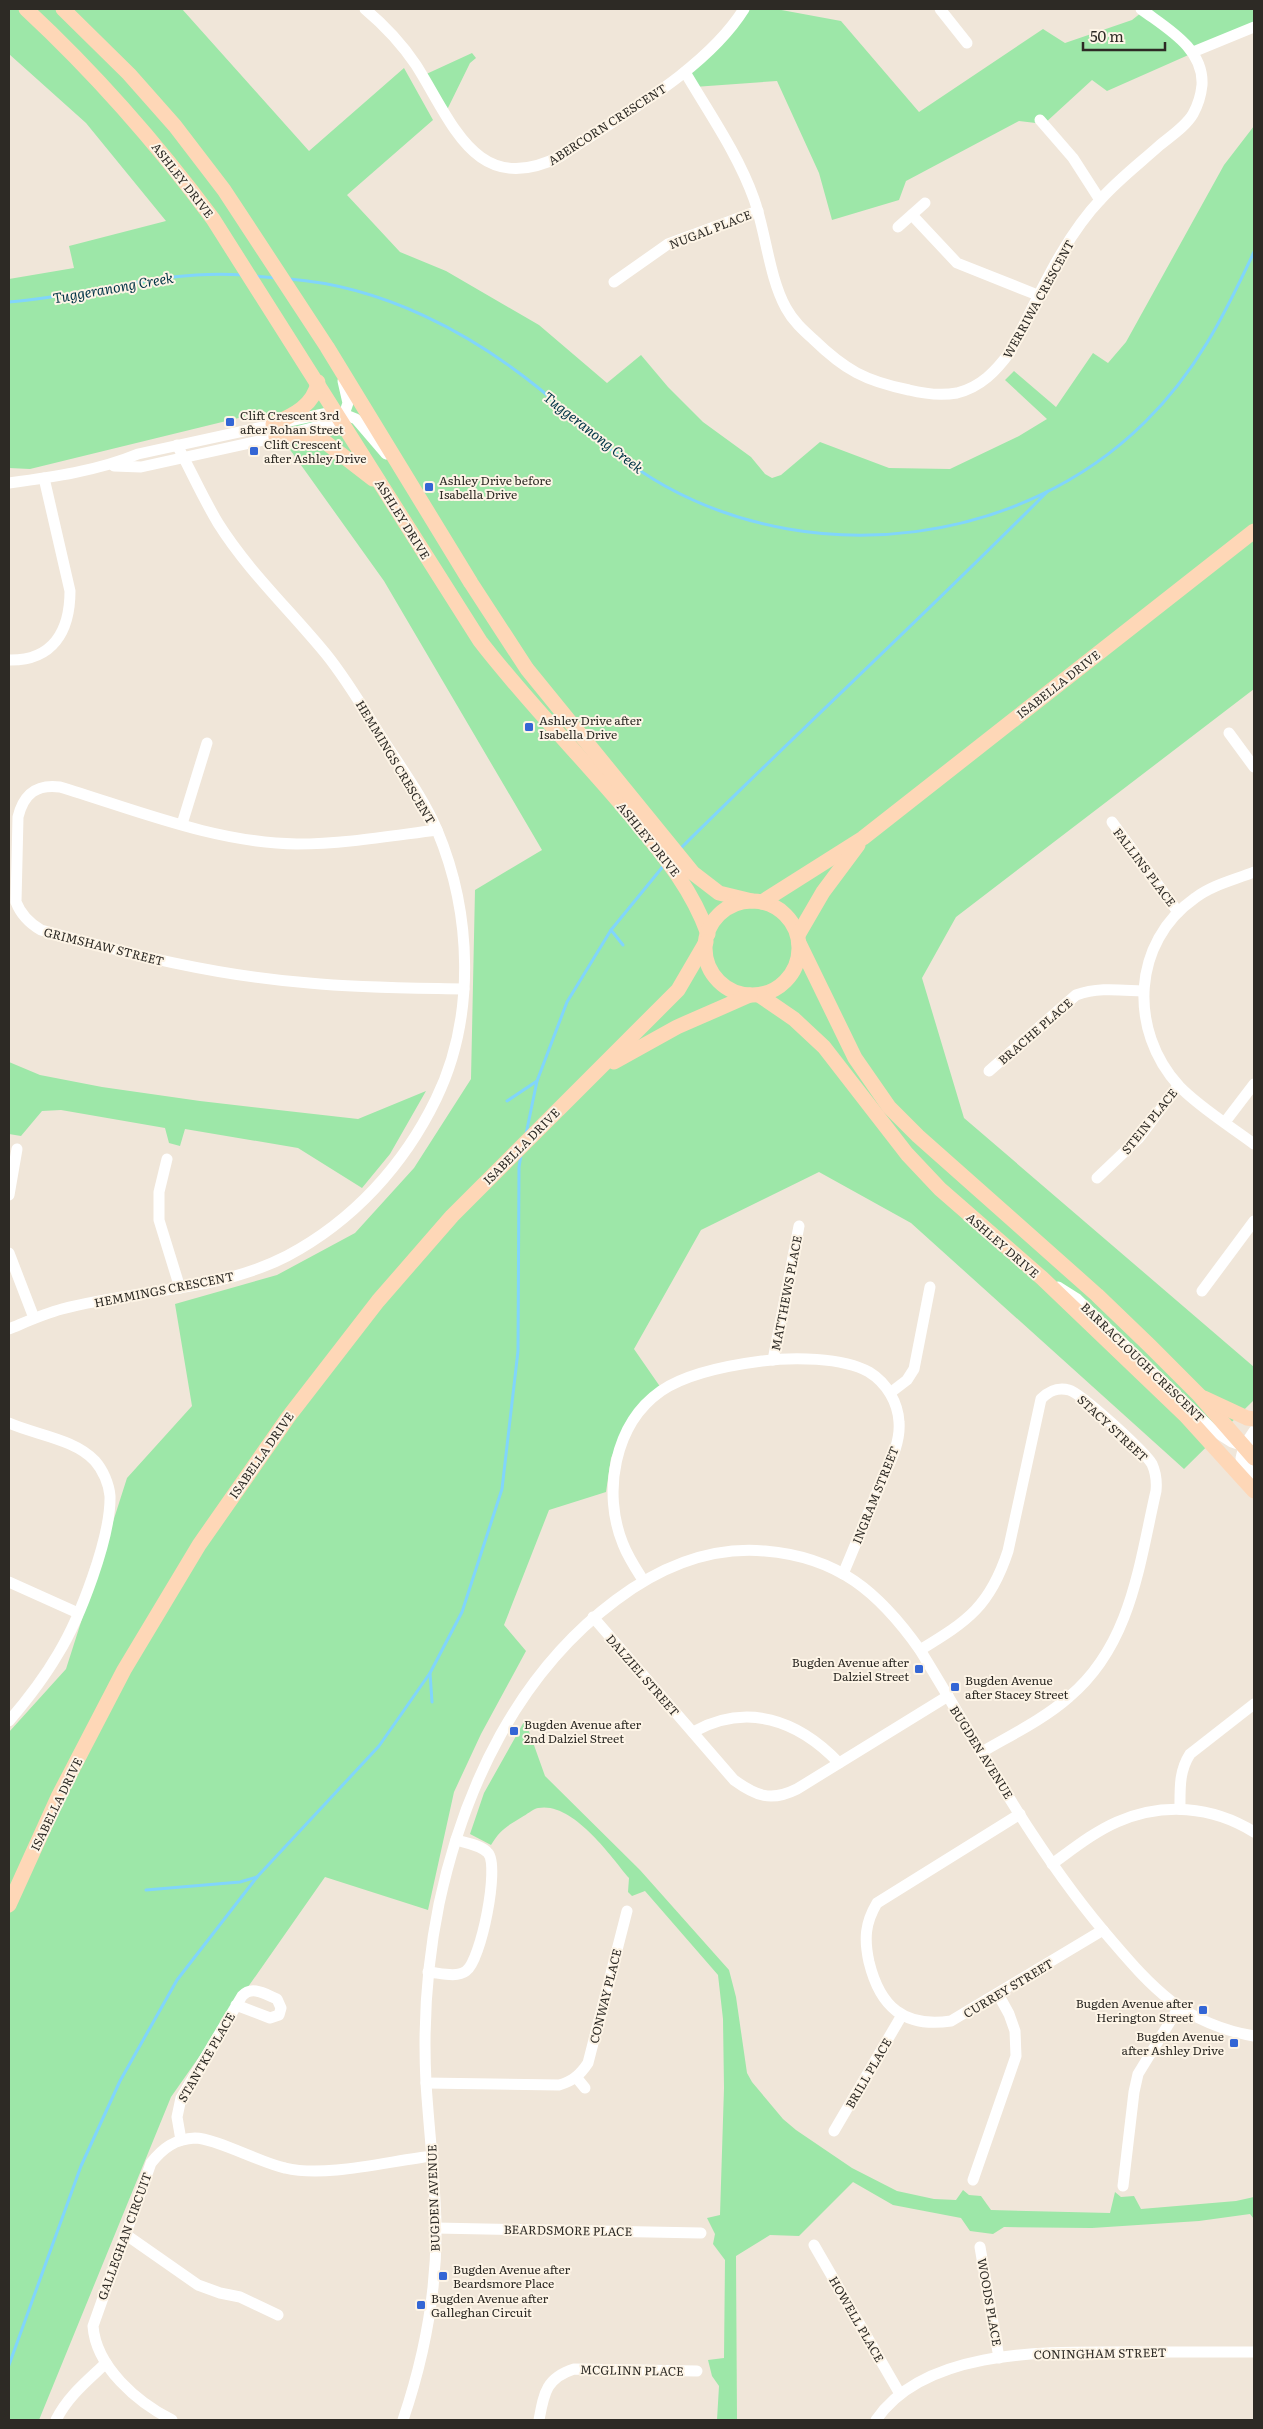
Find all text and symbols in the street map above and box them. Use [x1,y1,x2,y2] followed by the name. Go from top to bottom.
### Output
[1083,20,1166,52] scale bar
[1090,24,1124,47] text: 50 m
[544,79,670,169] street label: ABERCORN CRESCENT
[148,138,218,222] street label: ASHLEY DRIVE
[666,205,754,253] street label: NUGAL PLACE
[998,236,1078,361] street label: WERRIWA CRESCENT
[51,266,175,307] water label: Tuggeranong Creek
[540,387,649,478] water label: Tuggeranong Creek
[240,406,344,438] place label: Clift Crescent 3rd after Rohan Street
[224,416,236,428] marker: Clift Crescent 3rd after Rohan Street
[264,435,366,467] place label: Clift Crescent after Ashley Drive
[248,445,260,457] marker: Clift Crescent after Ashley Drive
[439,471,551,503] place label: Ashley Drive before Isabella Drive
[371,475,435,563] street label: ASHLEY DRIVE
[423,481,435,493] marker: Ashley Drive before Isabella Drive
[1012,645,1104,723] street label: ISABELLA DRIVE
[352,697,440,828] street label: HEMMINGS CRESCENT
[539,711,642,743] place label: Ashley Drive after Isabella Drive
[523,721,535,733] marker: Ashley Drive after Isabella Drive
[613,798,685,880] street label: ASHLEY DRIVE
[1109,824,1181,910] street label: FALLINS PLACE
[42,922,166,970] street label: GRIMSHAW STREET
[994,993,1076,1068] street label: BRACHE PLACE
[1117,1084,1181,1158] street label: STEIN PLACE
[479,1103,564,1188] street label: ISABELLA DRIVE
[963,1208,1044,1282] street label: ASHLEY DRIVE
[766,1234,806,1352] street label: MATTHEWS PLACE
[93,1267,236,1311] street label: HEMMINGS CRESCENT
[1077,1298,1209,1426] street label: BARRACLOUGH CRESCENT
[1074,1391,1152,1466] street label: STACY STREET
[224,1408,298,1502] street label: ISABELLA DRIVE
[847,1443,903,1547] street label: INGRAM STREET
[602,1630,684,1720] street label: DALZIEL STREET
[792,1653,909,1685] place label: Bugden Avenue after Dalziel Street
[913,1663,925,1675] marker: Bugden Avenue after Dalziel Street
[965,1671,1068,1703] place label: Bugden Avenue after Stacey Street
[949,1681,961,1693] marker: Bugden Avenue after Stacey Street
[946,1702,1018,1803] street label: BUGDEN AVENUE
[524,1715,642,1747] place label: Bugden Avenue after 2nd Dalziel Street
[508,1725,520,1737] marker: Bugden Avenue after 2nd Dalziel Street
[26,1754,87,1854] street label: ISABELLA DRIVE
[585,1946,626,2045] street label: CONWAY PLACE
[960,1954,1057,2022] street label: CURREY STREET
[1076,1994,1193,2026] place label: Bugden Avenue after Herington Street
[1197,2004,1209,2016] marker: Bugden Avenue after Herington Street
[173,2009,239,2105] street label: STANTKE PLACE
[1122,2027,1224,2059] place label: Bugden Avenue after Ashley Drive
[841,2034,896,2112] street label: BRILL PLACE
[1228,2037,1240,2049] marker: Bugden Avenue after Ashley Drive
[422,2144,444,2252] street label: BUGDEN AVENUE
[93,2170,156,2302] street label: GALLEGHAN CIRCUIT
[504,2220,633,2240] street label: BEARDSMORE PLACE
[973,2256,1007,2348] street label: WOODS PLACE
[453,2260,571,2292] place label: Bugden Avenue after Beardsmore Place
[437,2270,449,2282] marker: Bugden Avenue after Beardsmore Place
[825,2273,889,2366] street label: HOWELL PLACE
[431,2289,549,2321] place label: Bugden Avenue after Galleghan Circuit
[415,2299,427,2311] marker: Bugden Avenue after Galleghan Circuit
[1033,2343,1167,2363] street label: CONINGHAM STREET
[580,2360,684,2380] street label: MCGLINN PLACE

